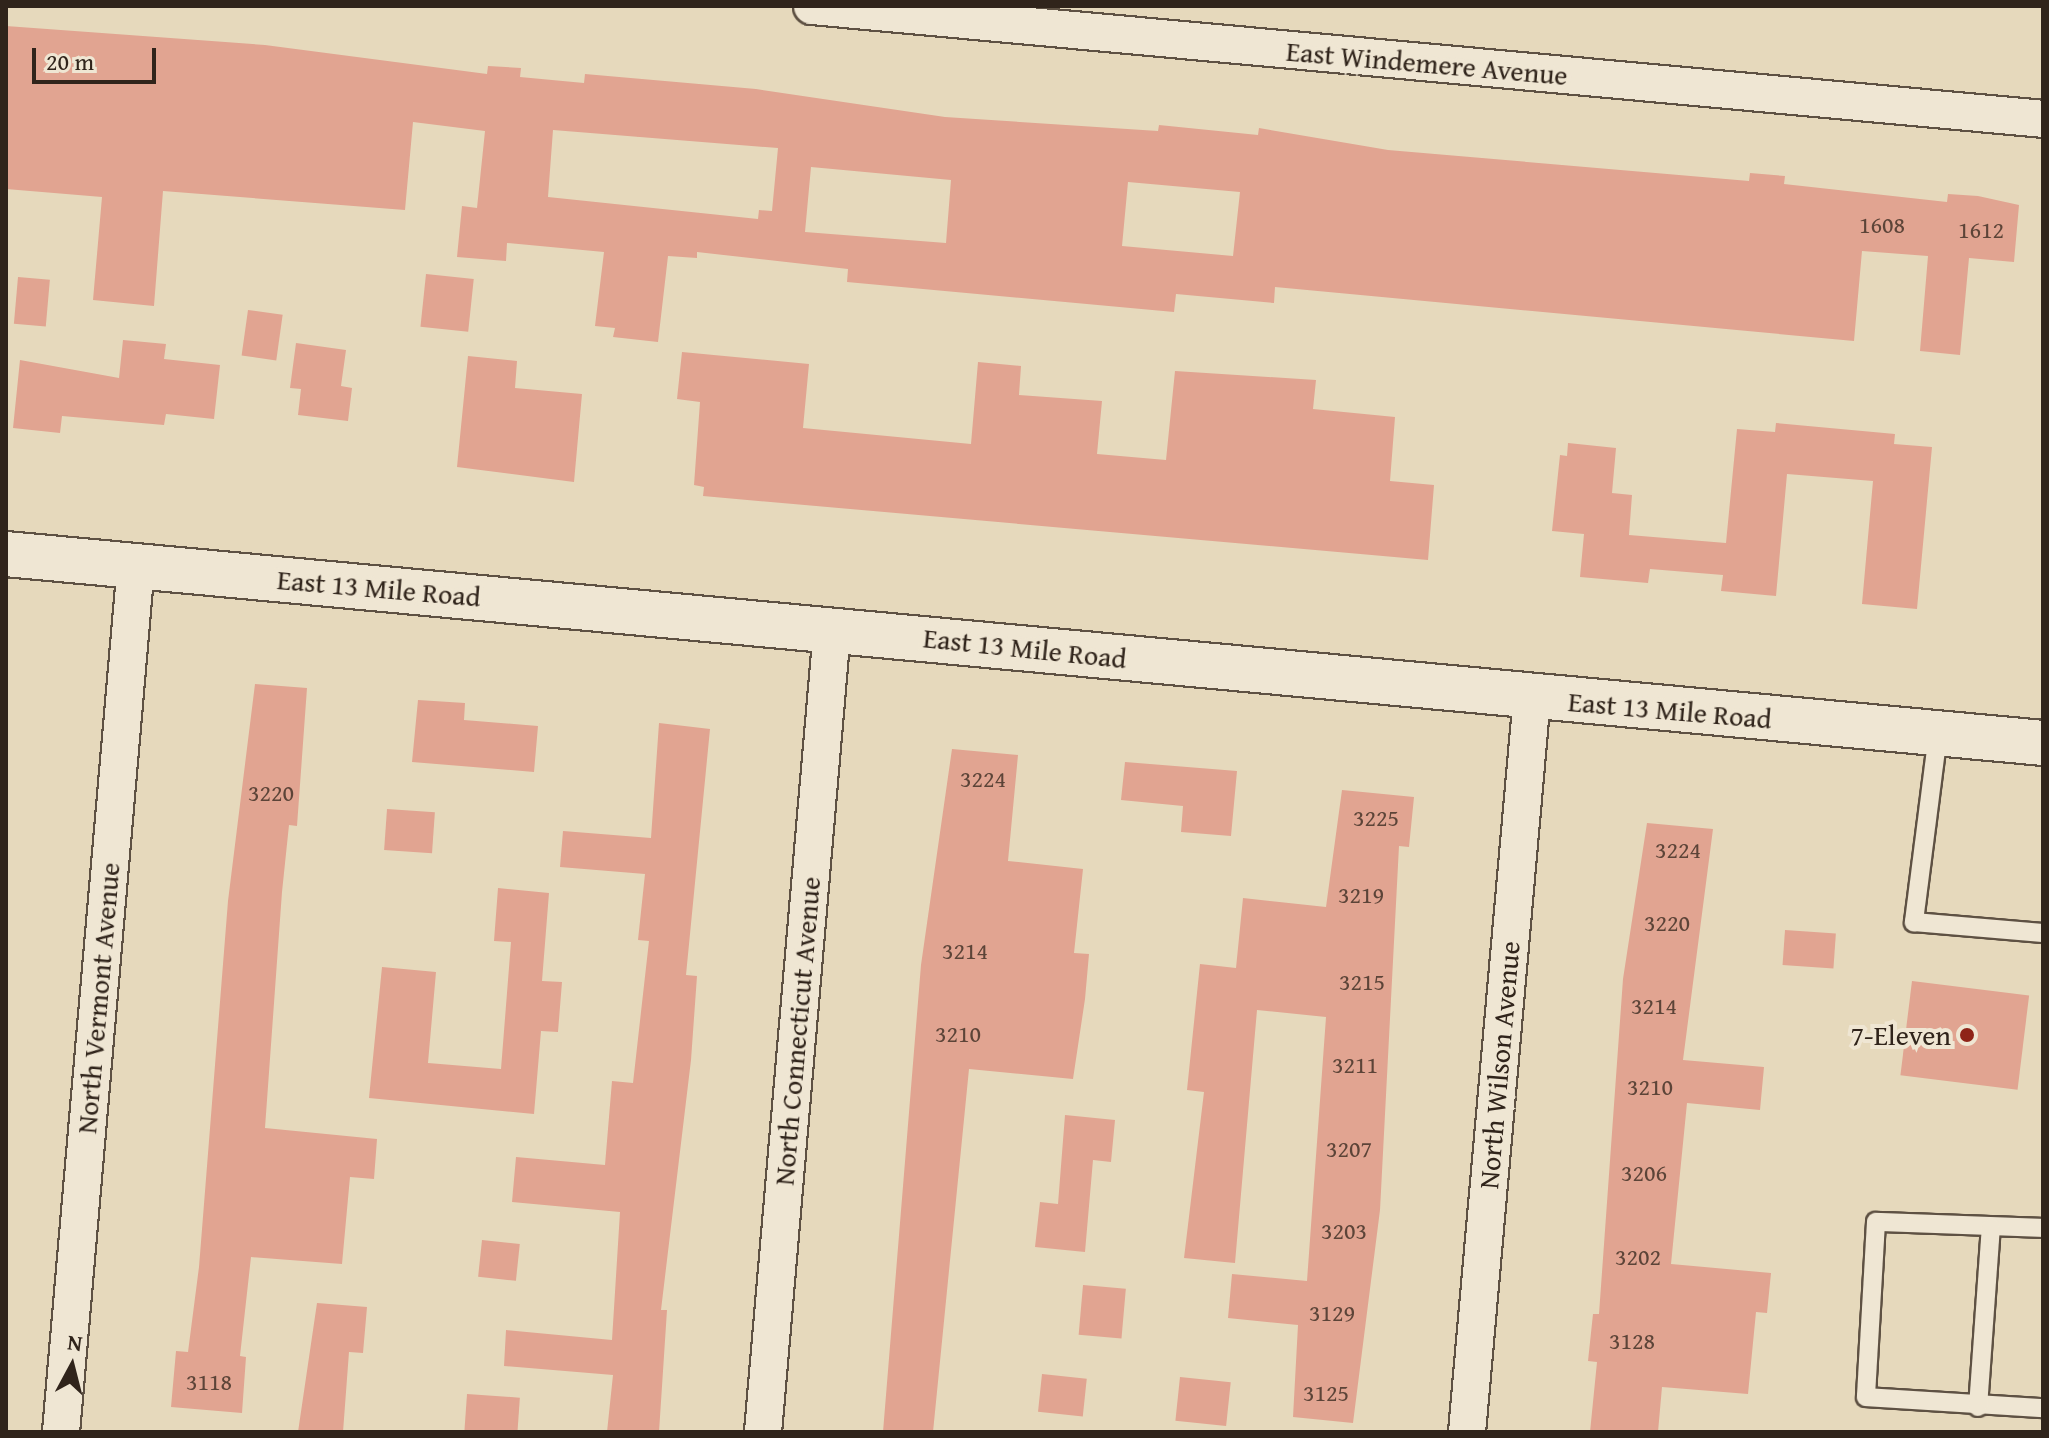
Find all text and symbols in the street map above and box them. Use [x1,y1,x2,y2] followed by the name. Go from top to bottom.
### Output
[36,32,160,82] scale bar
[1285,34,1569,92] street label: East Windemere Avenue
[46,44,94,79] text: 20 m
[1859,211,1905,239] house number: 1608
[1958,216,2004,244] house number: 1612
[276,562,482,614] street label: East 13 Mile Road
[922,621,1128,675] street label: East 13 Mile Road
[1567,684,1773,736] street label: East 13 Mile Road
[960,765,1006,793] house number: 3224
[248,779,294,807] house number: 3220
[1353,804,1399,832] house number: 3225
[1655,836,1701,864] house number: 3224
[69,861,127,1135] street label: North Vermont Avenue
[767,875,827,1187] street label: North Connecticut Avenue
[1338,881,1384,909] house number: 3219
[1644,909,1690,937] house number: 3220
[942,937,988,965] house number: 3214
[1471,940,1527,1190] street label: North Wilson Avenue
[1339,968,1385,996] house number: 3215
[1631,992,1677,1020] house number: 3214
[1851,1018,1951,1052] place label: 7-Eleven
[935,1020,981,1048] house number: 3210
[1958,1026,1976,1044] marker: 7-Eleven
[1332,1051,1378,1079] house number: 3211
[1627,1073,1673,1101] house number: 3210
[1326,1135,1372,1163] house number: 3207
[1621,1159,1667,1187] house number: 3206
[1321,1217,1367,1245] house number: 3203
[1615,1243,1661,1271] house number: 3202
[1309,1299,1355,1327] house number: 3129
[66,1325,84,1359] text: N
[32,1326,112,1406] north arrow
[1609,1327,1655,1355] house number: 3128
[186,1368,232,1396] house number: 3118
[1303,1379,1349,1407] house number: 3125

